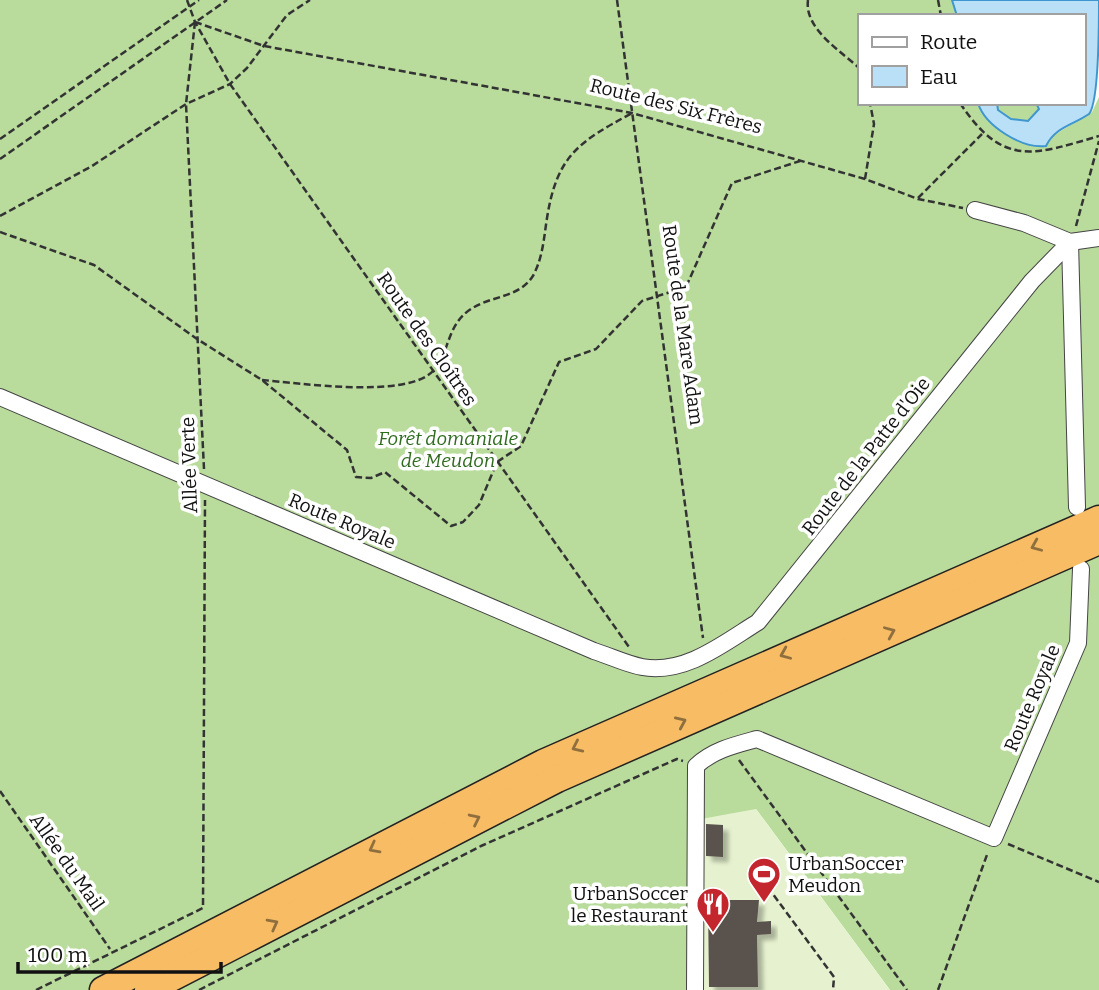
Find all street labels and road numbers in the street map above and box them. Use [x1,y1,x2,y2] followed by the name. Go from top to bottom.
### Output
[587,73,765,139] street label: Route des Six Frères
[658,223,708,427] street label: Route de la Mare Adam
[372,268,482,410] street label: Route des Cloîtres
[797,372,935,540] street label: Route de la Patte d'Oie
[176,416,202,514] street label: Allée Verte
[285,488,399,554] street label: Route Royale
[999,641,1065,755] street label: Route Royale
[25,809,109,915] street label: Allée du Mail

